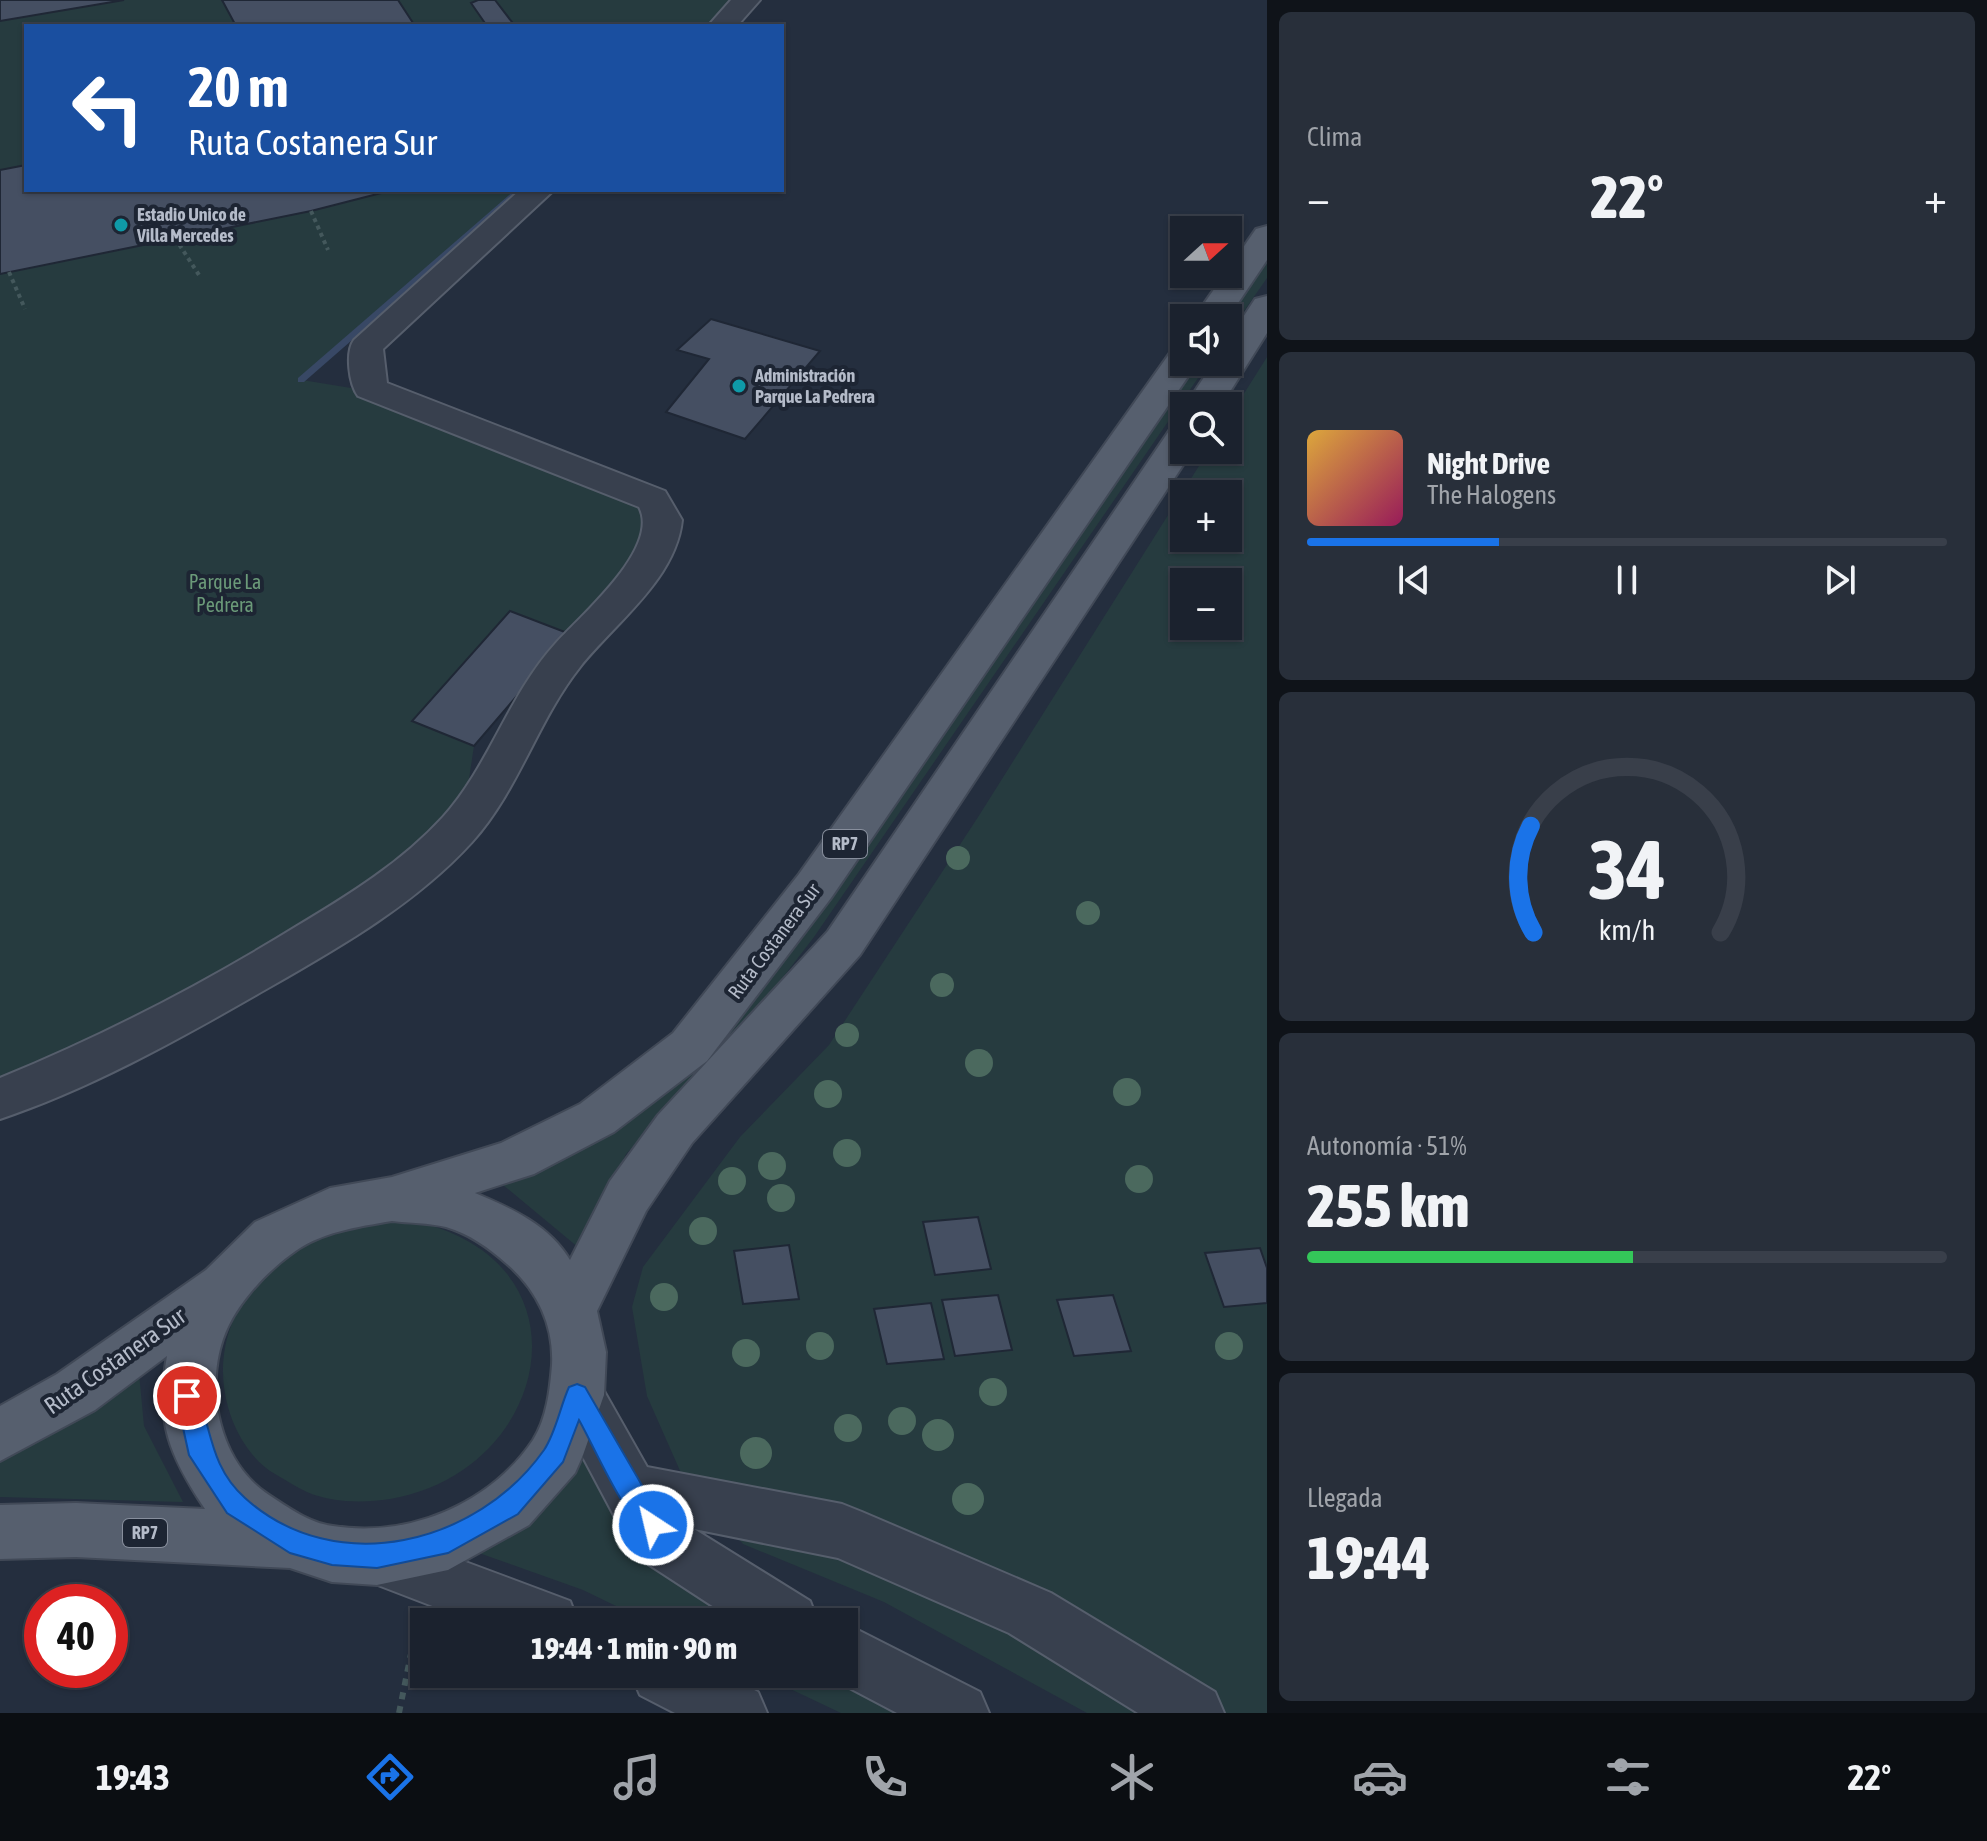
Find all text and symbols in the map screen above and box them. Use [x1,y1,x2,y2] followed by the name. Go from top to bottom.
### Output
[188,55,289,119] text: 20 m
[56,56,160,160] icon: left
[188,121,437,163] text: Ruta Costanera Sur
[1307,122,1362,152] text: Clima
[1591,162,1663,231] text: 22°
[1307,172,1330,222] text: −
[1924,172,1947,222] text: +
[136,204,246,246] place label: Estadio Unico de Villa Mercedes
[112,216,130,234] marker: Estadio Unico de Villa Mercedes
[1170,216,1242,288] north arrow
[1170,216,1242,640] map controls
[1170,304,1242,376] button: sound
[754,365,875,407] place label: Administración Parque La Pedrera
[730,377,748,395] marker: Administración Parque La Pedrera
[1170,392,1242,464] button: search
[1427,446,1550,480] text: Night Drive
[1170,480,1242,552] button: +
[1427,480,1556,510] text: The Halogens
[1392,558,1436,602] icon: previous
[1605,558,1649,602] icon: pause
[1818,558,1862,602] icon: next
[1170,568,1242,640] button: −
[189,570,261,616] park label: Parque La Pedrera
[1588,820,1666,916] text: 34
[823,830,867,858] road number: RP7
[723,878,825,1003] street label: Ruta Costanera Sur
[1599,913,1655,946] text: km/h
[1307,1131,1467,1161] text: Autonomía · 51%
[1307,1171,1469,1240] text: 255 km
[39,1301,191,1419] street label: Ruta Costanera Sur
[153,1362,221,1430] pin
[165,1374,209,1418] icon: arrive
[611,1483,695,1567] position arrow
[1307,1483,1383,1513] text: Llegada
[123,1519,167,1547] road number: RP7
[1307,1523,1430,1592] text: 19:44
[24,1584,128,1688] speed limit sign: 40
[531,1631,737,1665] text: 19:44 · 1 min · 90 m
[362,1749,418,1805] icon: directions
[609,1749,665,1805] icon: music
[857,1749,913,1805] icon: phone
[1104,1749,1160,1805] icon: climate
[1352,1749,1408,1805] icon: car
[1600,1749,1656,1805] icon: filters
[96,1756,170,1798] text: 19:43
[1847,1756,1891,1798] text: 22°

